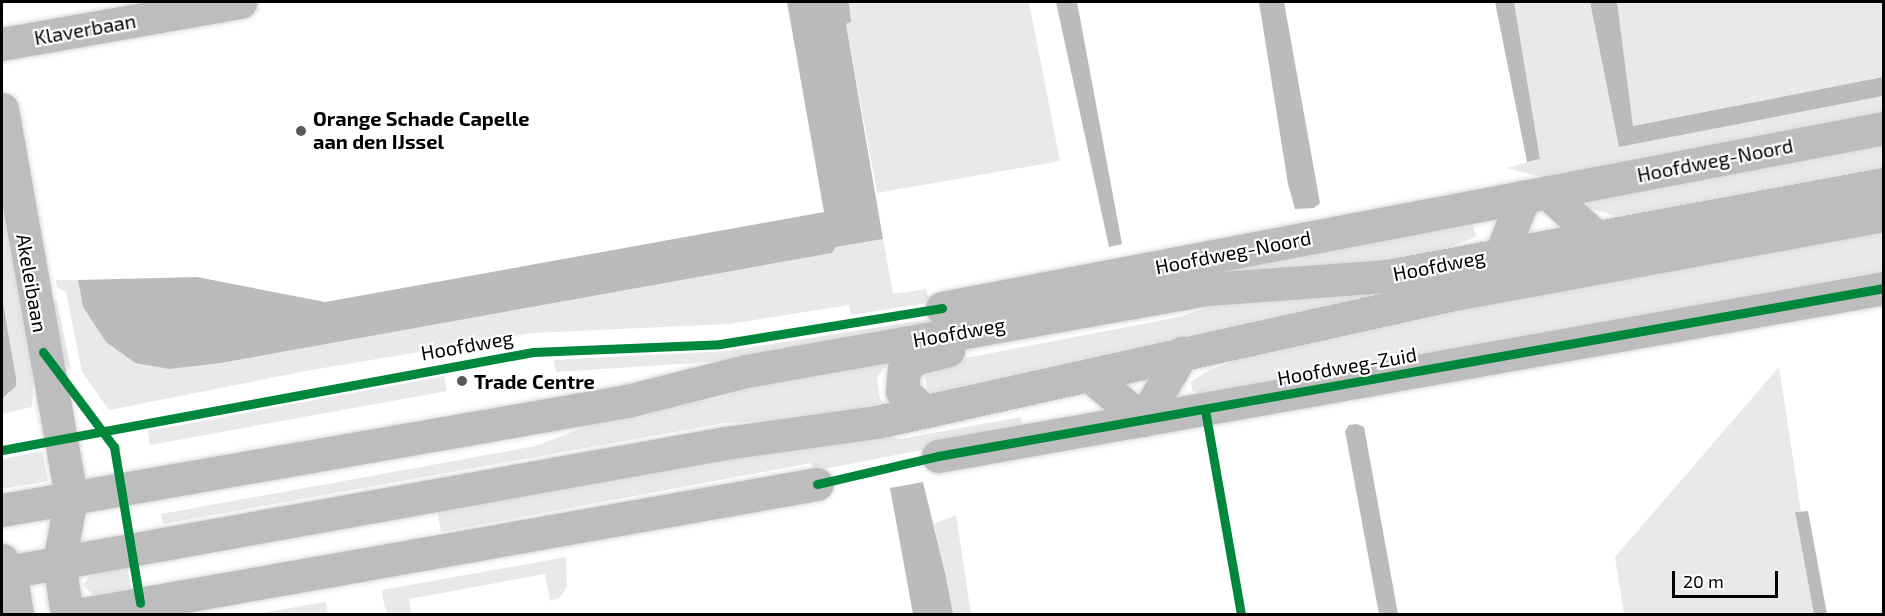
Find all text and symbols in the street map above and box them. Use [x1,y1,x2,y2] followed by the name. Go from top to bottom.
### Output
[32,8,138,50] street label: Klaverbaan
[313,107,529,154] place label: Orange Schade Capelle aan den IJssel
[294,124,308,138] marker: Orange Schade Capelle aan den IJssel
[1635,133,1795,187] street label: Hoofdweg-Noord
[1153,225,1313,279] street label: Hoofdweg-Noord
[12,232,52,334] street label: Akeleibaan
[1391,244,1487,286] street label: Hoofdweg
[911,312,1007,352] street label: Hoofdweg
[419,325,515,365] street label: Hoofdweg
[1275,342,1419,390] street label: Hoofdweg-Zuid
[474,369,595,393] place label: Trade Centre
[455,374,469,388] marker: Trade Centre
[1675,559,1782,597] scale bar
[1683,570,1724,592] text: 20 m

